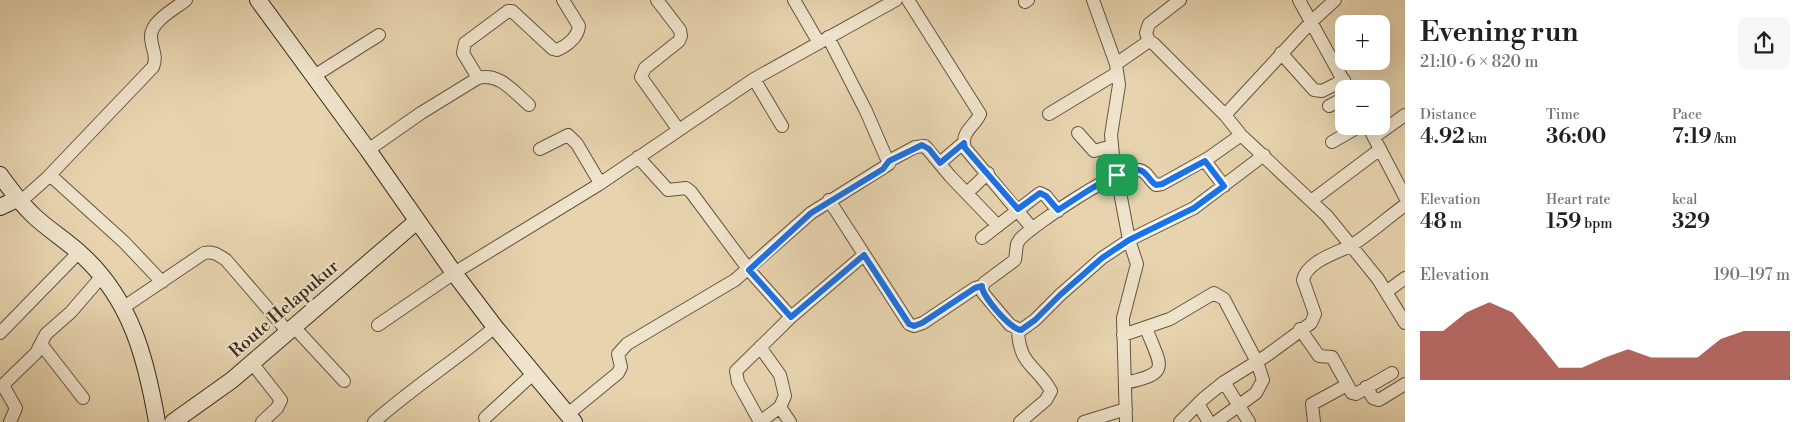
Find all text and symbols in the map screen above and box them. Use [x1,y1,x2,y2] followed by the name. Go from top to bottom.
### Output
[1335,15,1390,135] map controls
[1335,15,1390,70] button: +
[1420,15,1579,50] text: Evening run
[1738,17,1790,69] button: share
[1420,52,1538,72] text: 21:10 · 6 × 820 m
[1335,80,1390,135] button: −
[1420,106,1477,124] text: Distance
[1546,106,1580,124] text: Time
[1672,106,1702,124] text: Pace
[1420,124,1465,150] text: 4.92
[1546,124,1606,150] text: 36:00
[1672,124,1712,150] text: 7:19
[1465,130,1487,148] text: km
[1712,130,1737,148] text: /km
[1096,154,1138,196] pin
[1103,161,1131,189] icon: arrive
[1420,191,1481,209] text: Elevation
[1546,191,1611,209] text: Heart rate
[1672,191,1697,209] text: kcal
[1420,209,1447,235] text: 48
[1546,209,1581,235] text: 159
[1672,209,1710,235] text: 329
[1447,215,1462,233] text: m
[1581,215,1613,233] text: bpm
[224,255,344,363] street label: Route Helapukur
[1420,265,1489,285] text: Elevation
[1713,265,1790,285] text: 190–197 m

